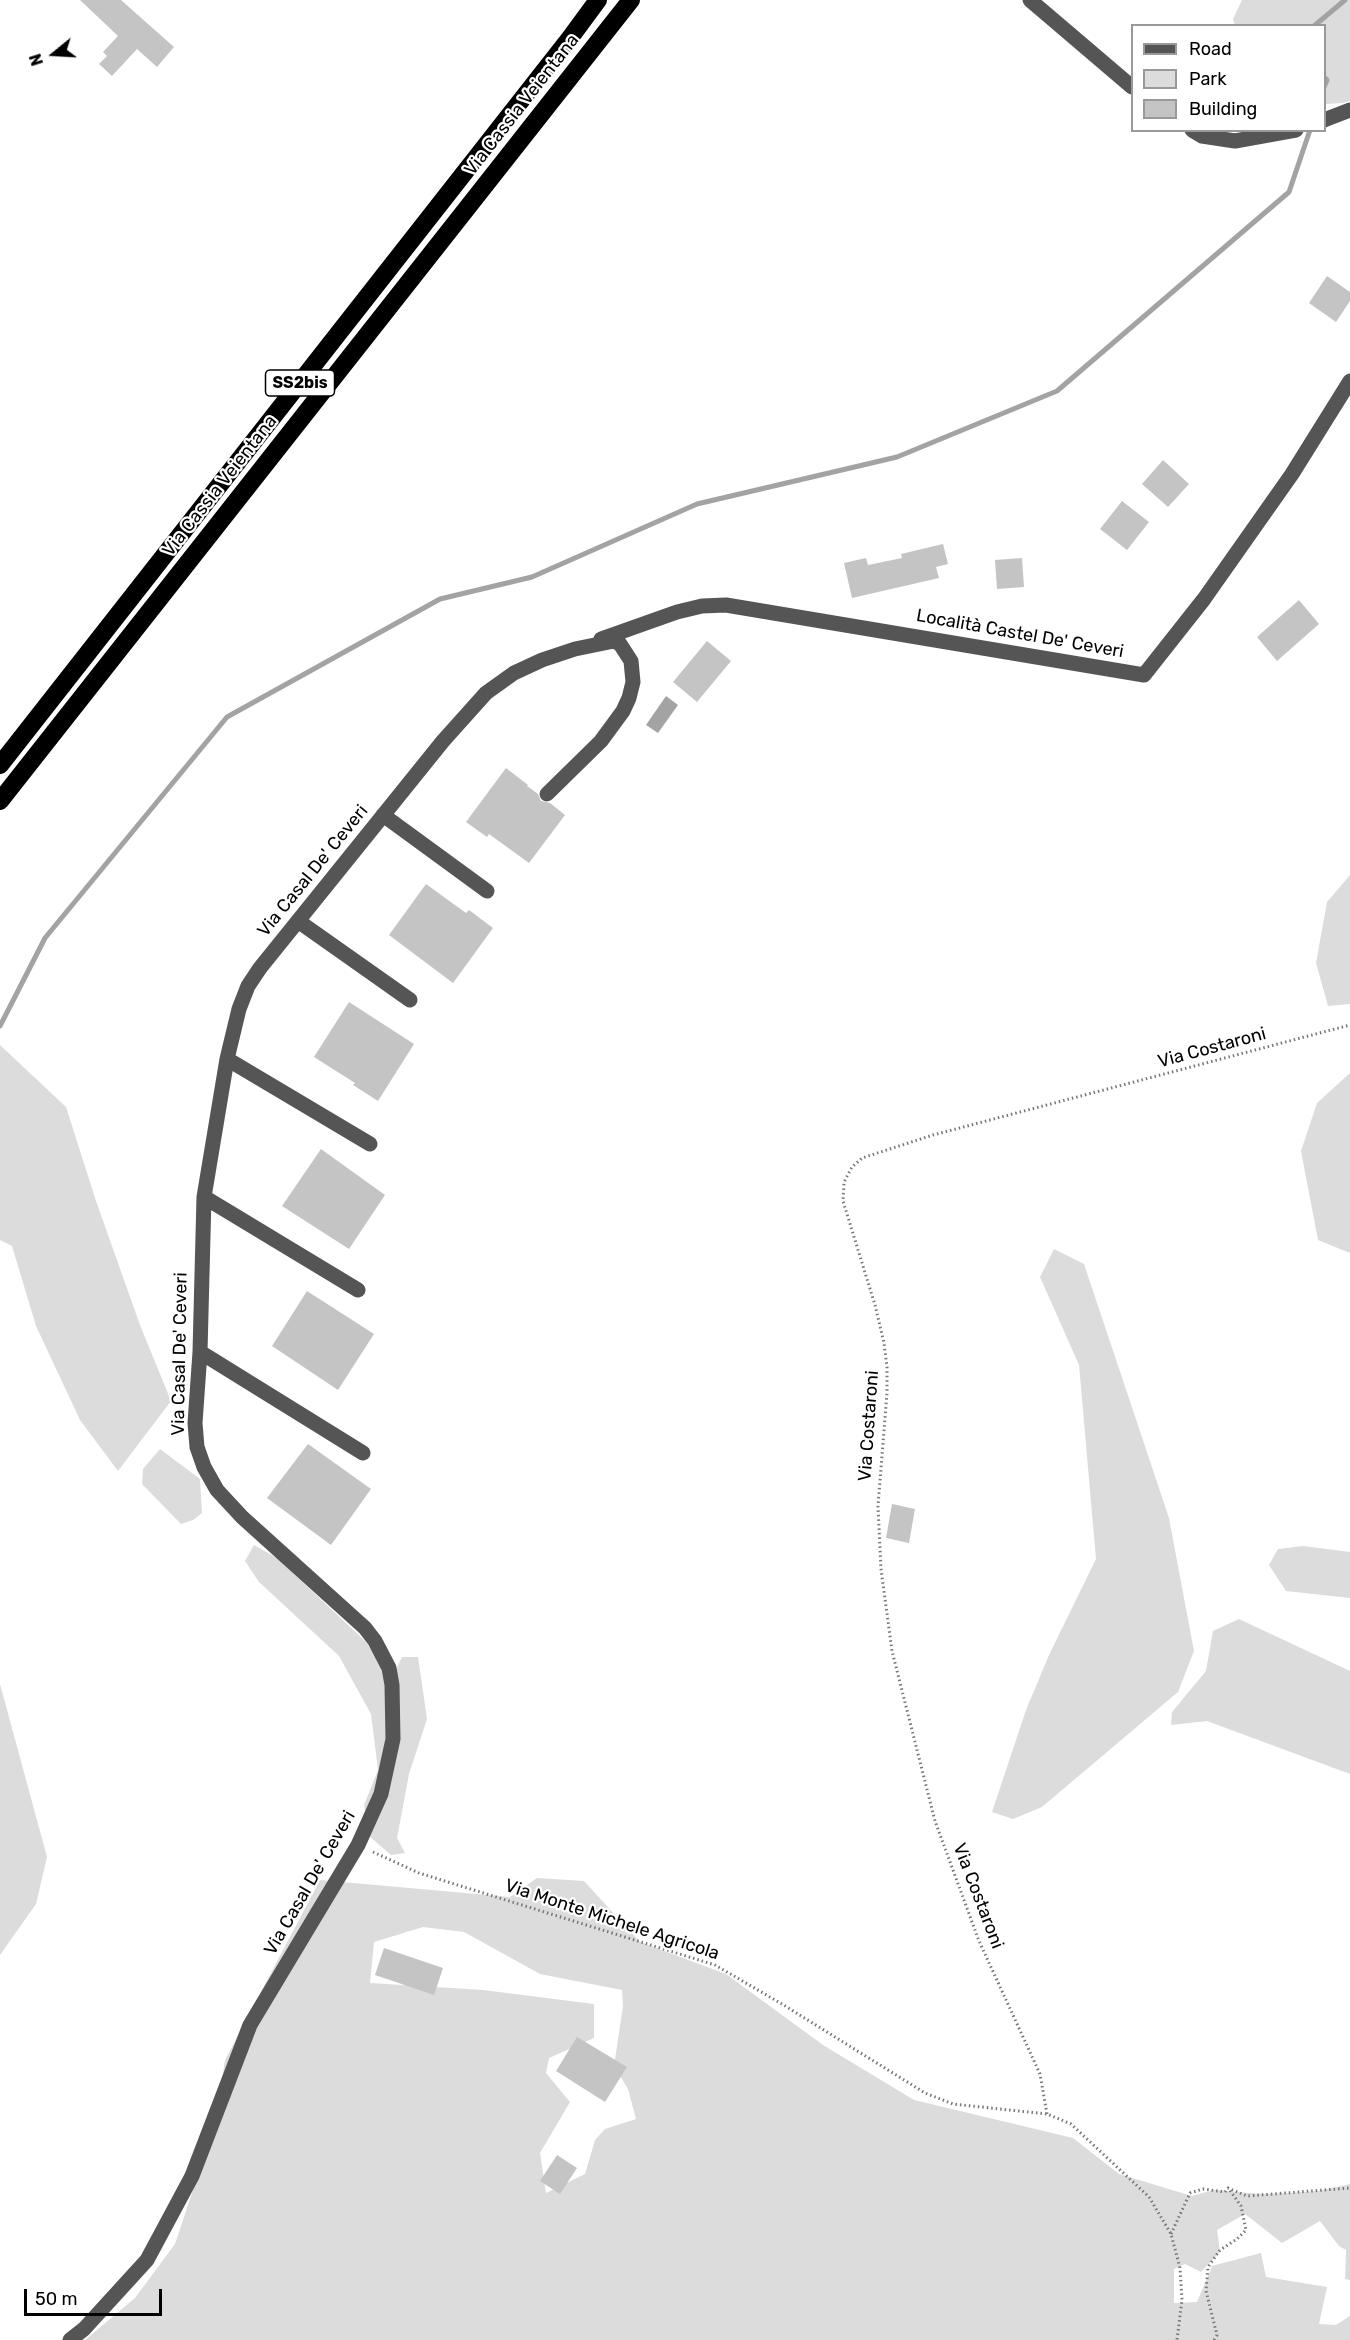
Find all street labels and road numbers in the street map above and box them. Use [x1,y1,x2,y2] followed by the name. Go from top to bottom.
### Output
[460,30,584,180] street label: Via Cassia Veientana
[266,370,334,396] road number: SS2bis
[158,411,282,561] street label: Via Cassia Veientana
[915,605,1125,663] street label: Località Castel De' Ceveri
[253,801,373,941] street label: Via Casal De' Ceveri
[1156,1023,1268,1073] street label: Via Costaroni
[168,1272,192,1436] street label: Via Casal De' Ceveri
[854,1370,884,1482] street label: Via Costaroni
[260,1807,360,1959] street label: Via Casal De' Ceveri
[948,1840,1008,1952] street label: Via Costaroni
[502,1875,722,1965] street label: Via Monte Michele Agricola

